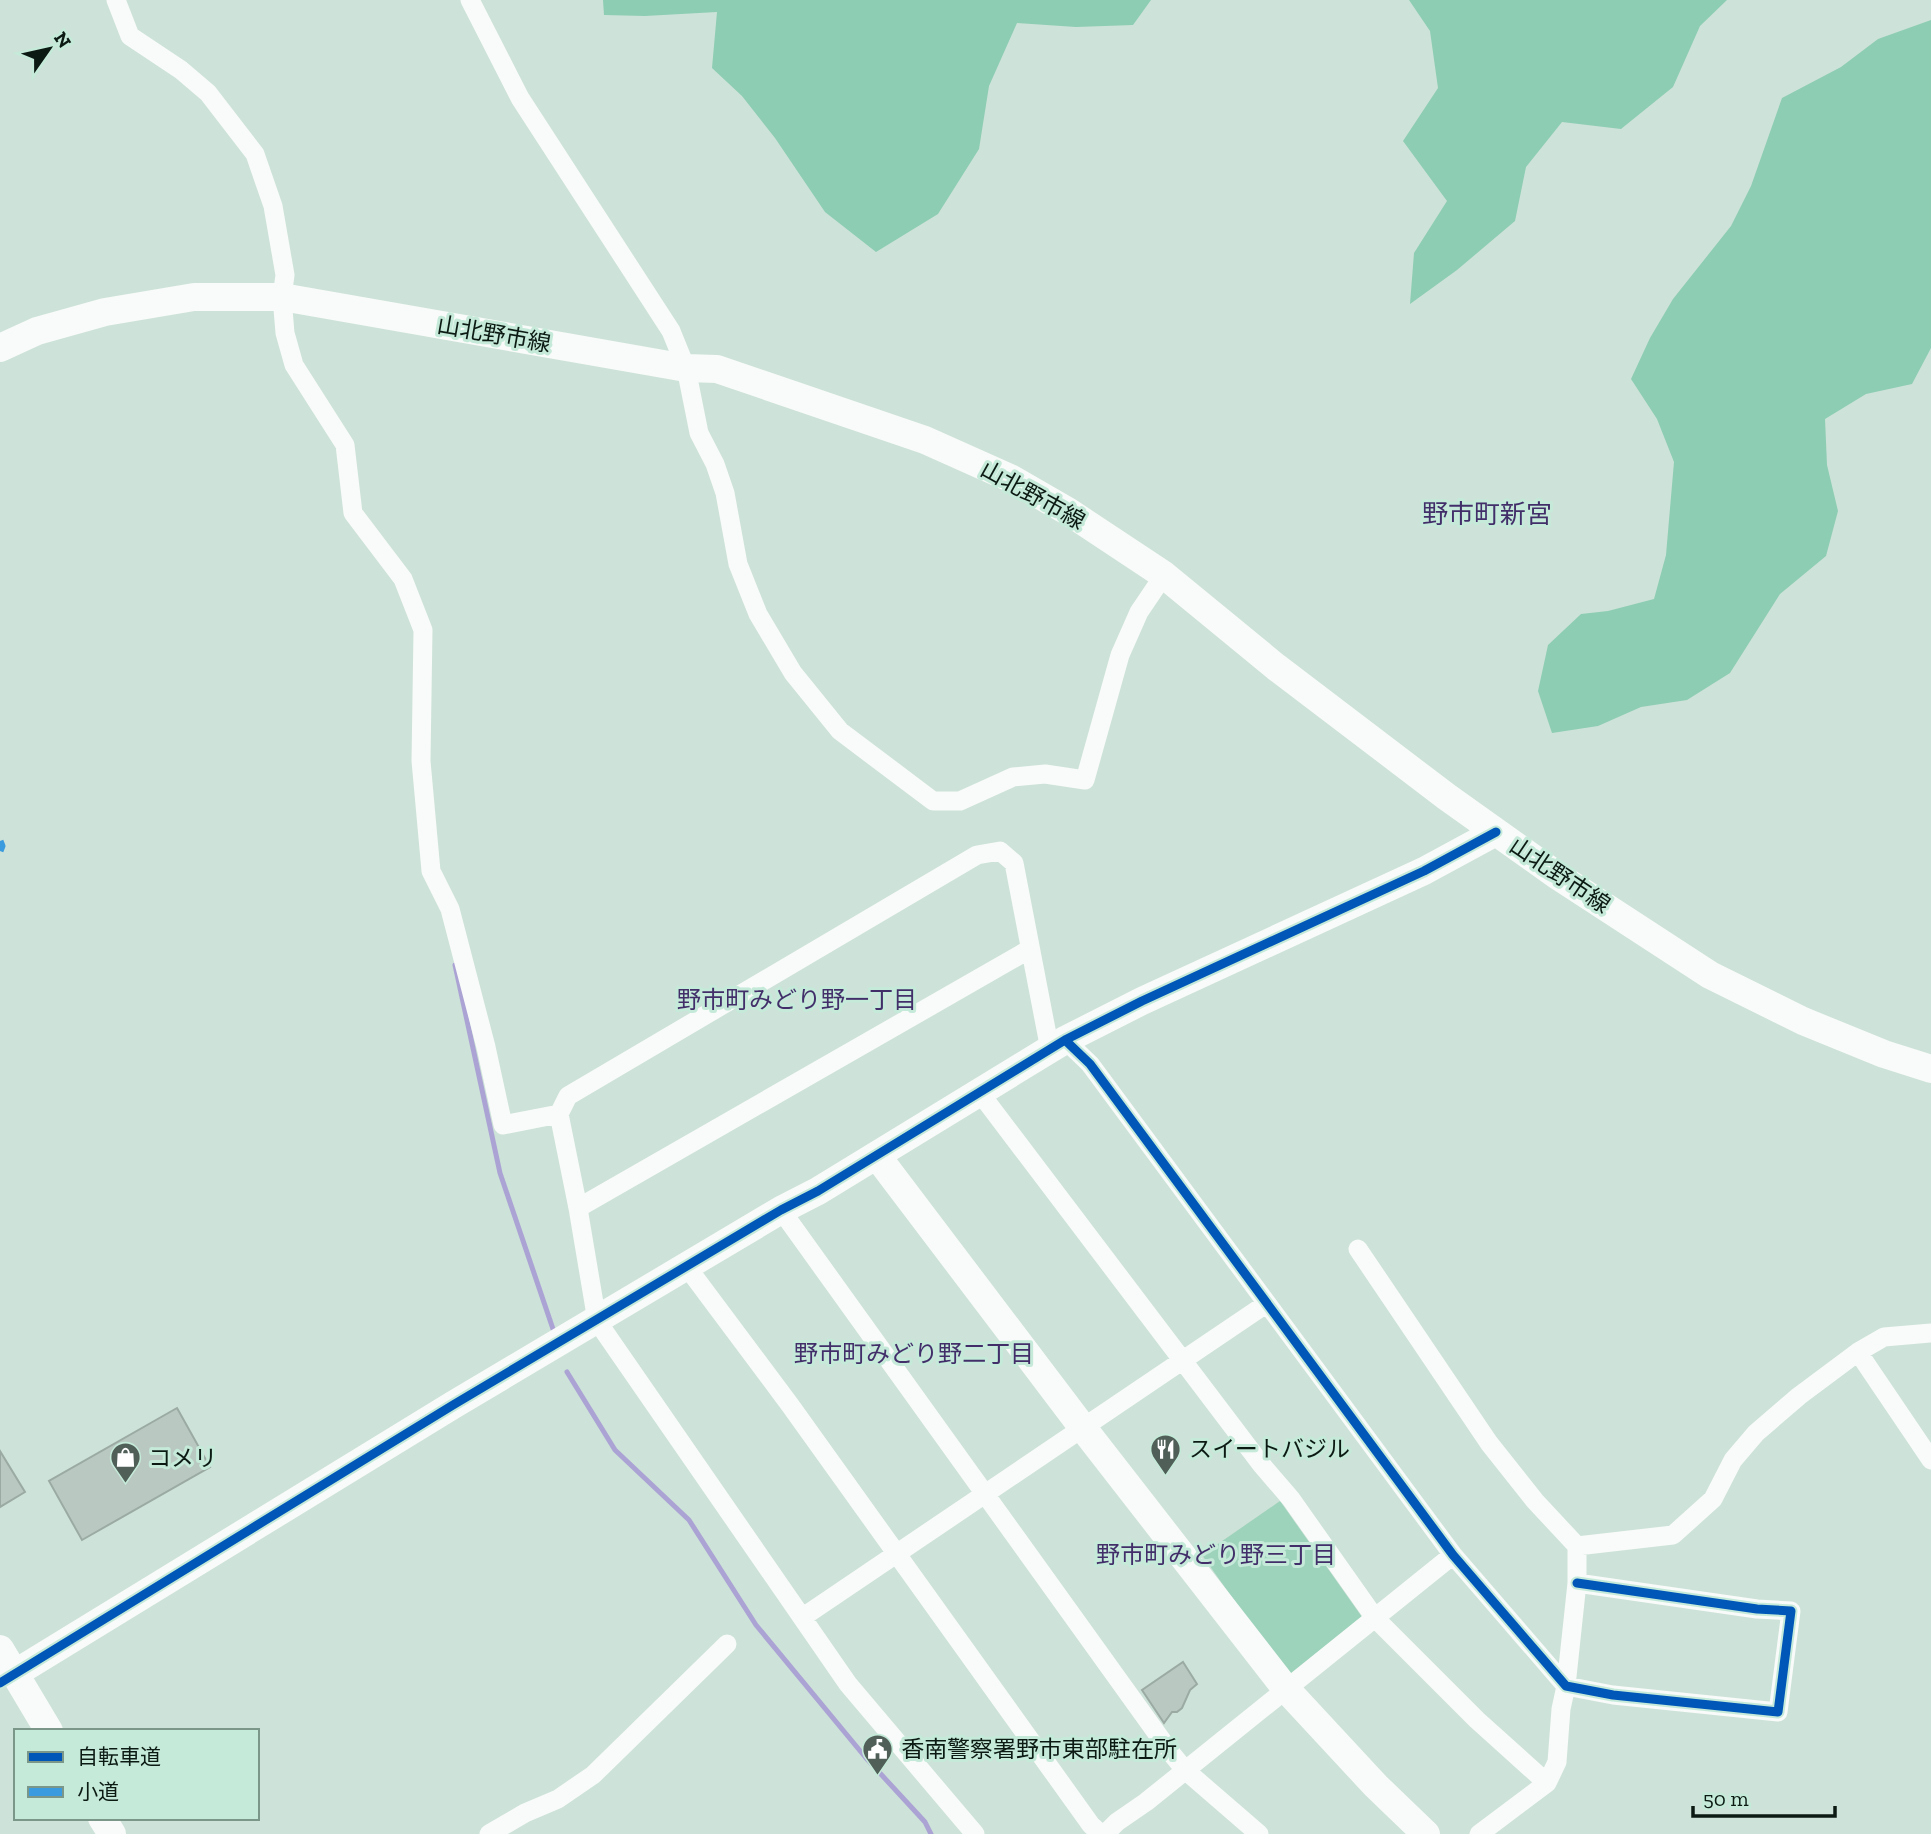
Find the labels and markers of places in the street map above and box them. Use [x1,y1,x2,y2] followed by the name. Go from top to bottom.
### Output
[1149,1432,1183,1476] restaurant icon: スイートバジル
[1189,1435,1350,1463] place label: スイートバジル
[108,1441,142,1485] shop icon: コメリ
[148,1444,217,1472] place label: コメリ
[861,1732,895,1776] public building icon: 香南警察署野市東部駐在所
[901,1735,1177,1763] place label: 香南警察署野市東部駐在所

